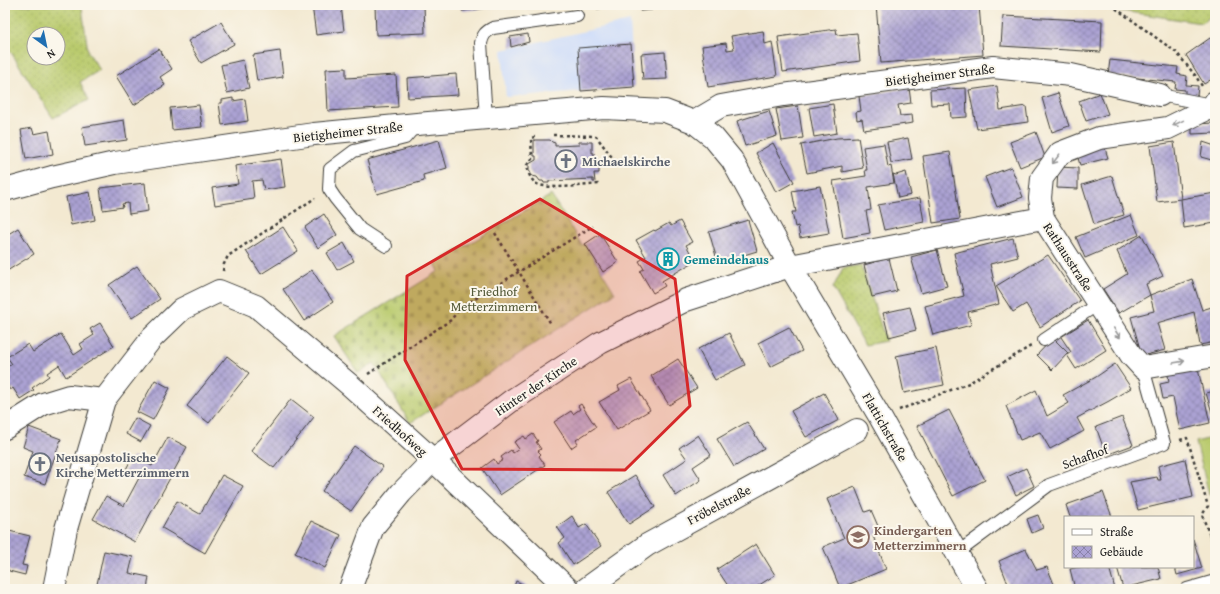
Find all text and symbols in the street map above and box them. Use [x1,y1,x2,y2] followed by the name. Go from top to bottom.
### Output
[26,26,66,66] north arrow
[43,46,59,63] text: N
[884,59,996,91] street label: Bietigheimer Straße
[292,117,404,147] street label: Bietigheimer Straße
[1172,120,1184,127] one-way arrow
[553,148,579,174] church icon: Michaelskirche
[582,152,670,171] place label: Michaelskirche
[1052,153,1060,164] one-way arrow
[1039,219,1097,295] street label: Rathausstraße
[655,246,681,272] building icon: Gemeindehaus
[684,250,769,269] place label: Gemeindehaus
[451,282,538,316] park label: Friedhof Metterzimmern
[1113,327,1121,338] one-way arrow
[491,352,581,420] street label: Hinter der Kirche
[1172,358,1185,366] one-way arrow
[858,389,912,465] street label: Flattichstraße
[368,401,432,461] street label: Friedhofweg
[1059,439,1112,474] street label: Schafhof
[56,448,189,482] place label: Neusapostolische Kirche Metterzimmern
[27,451,53,477] church icon: Neusapostolische Kirche Metterzimmern
[684,480,754,530] street label: Fröbelstraße
[1064,516,1194,568] legend
[874,521,967,555] place label: Kindergarten Metterzimmern
[1100,523,1134,540] text: Straße
[845,524,871,550] school or university icon: Kindergarten Metterzimmern
[1100,543,1143,560] text: Gebäude

